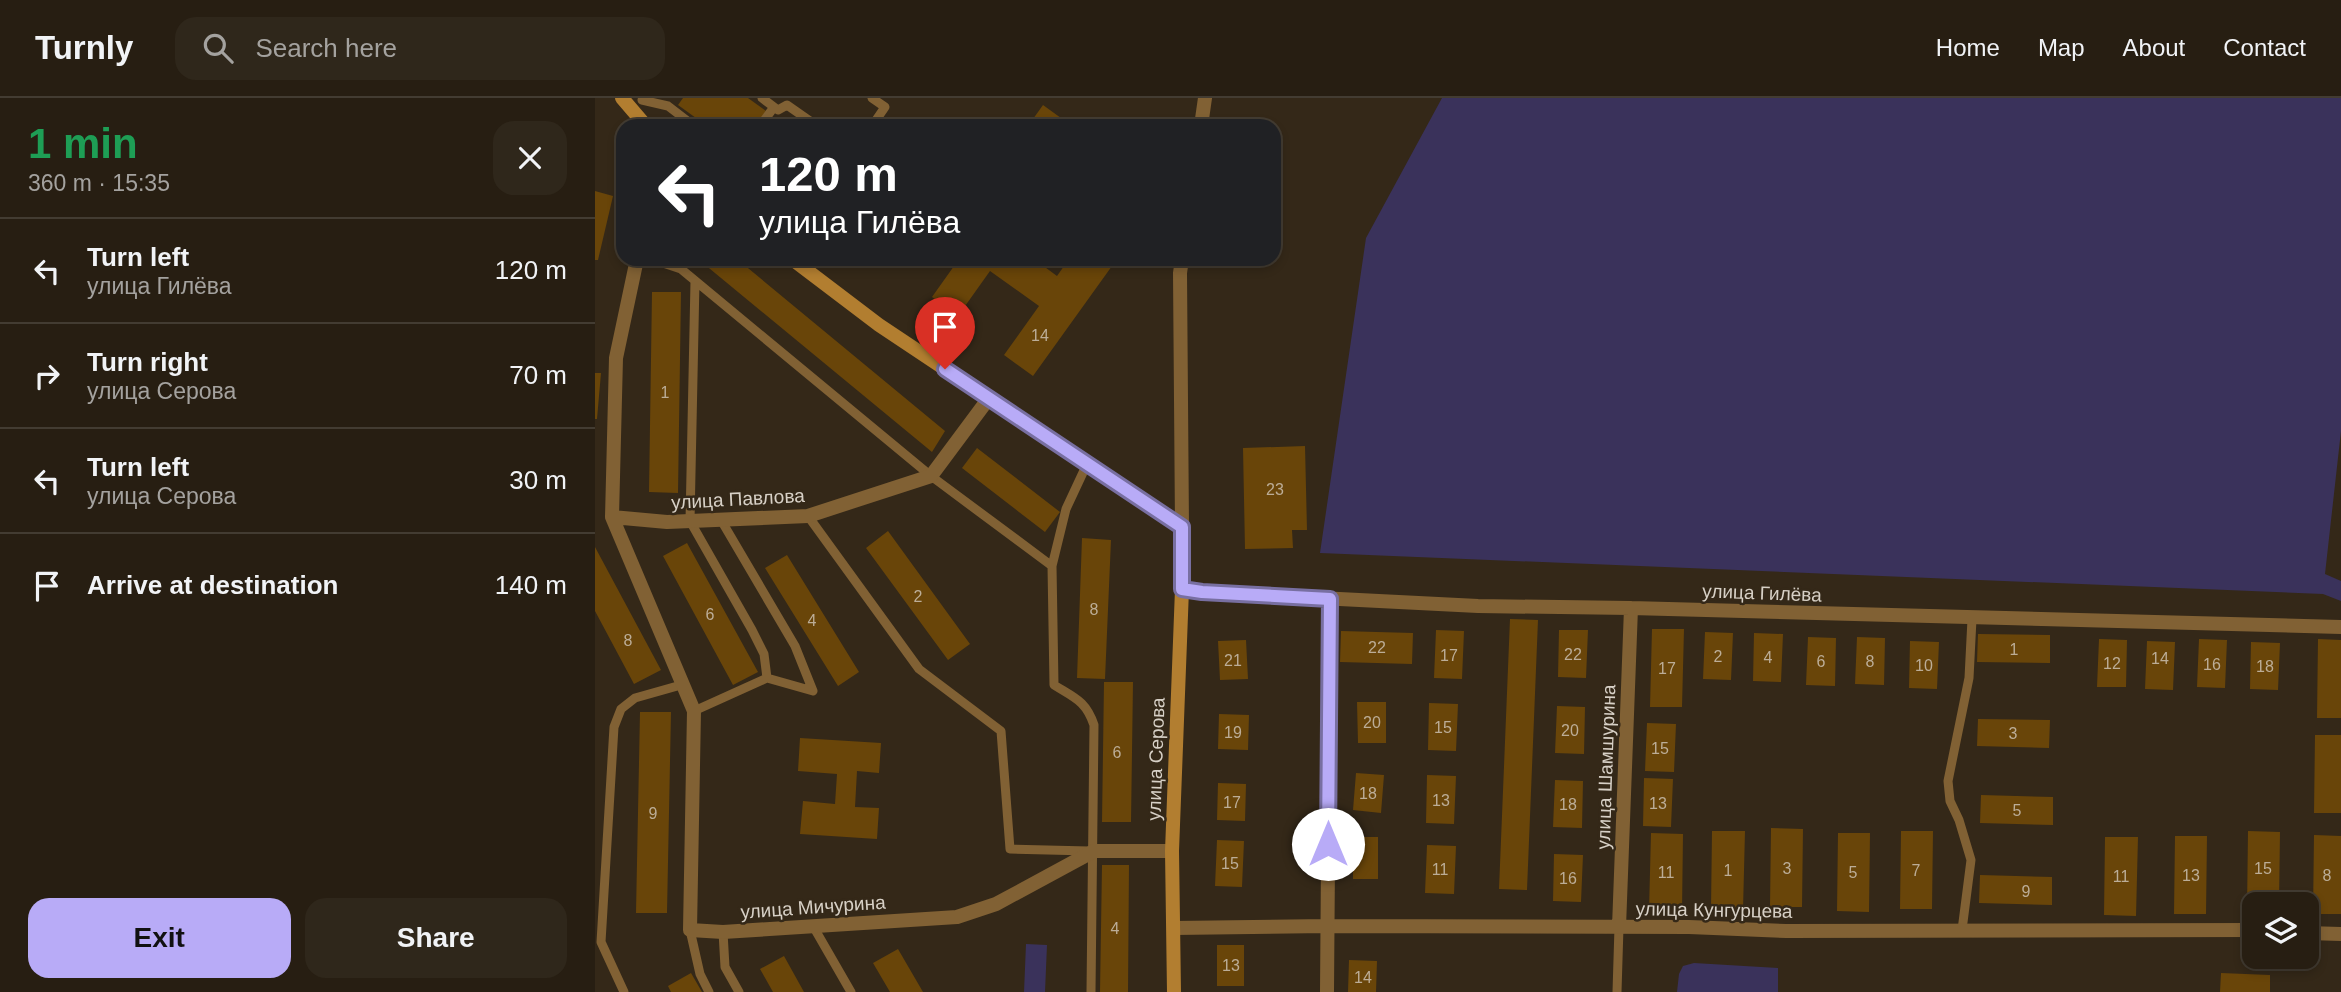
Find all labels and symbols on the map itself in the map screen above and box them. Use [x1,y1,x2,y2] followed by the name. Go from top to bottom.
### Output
[915,297,975,369] pin
[1031,327,1049,344] house number: 14
[661,384,670,401] house number: 1
[1266,481,1284,498] house number: 23
[671,485,806,513] street label: улица Павлова
[1702,580,1822,606] street label: улица Гилёва
[914,588,923,605] house number: 2
[1090,601,1099,618] house number: 8
[706,606,715,623] house number: 6
[808,612,817,629] house number: 4
[624,632,633,649] house number: 8
[1368,639,1386,656] house number: 22
[2010,641,2019,658] house number: 1
[1564,646,1582,663] house number: 22
[1440,647,1458,664] house number: 17
[1714,648,1723,665] house number: 2
[1764,649,1773,666] house number: 4
[2151,650,2169,667] house number: 14
[1224,652,1242,669] house number: 21
[1817,653,1826,670] house number: 6
[1866,653,1875,670] house number: 8
[2103,655,2121,672] house number: 12
[2203,656,2221,673] house number: 16
[1915,657,1933,674] house number: 10
[2256,658,2274,675] house number: 18
[1658,660,1676,677] house number: 17
[1593,684,1619,850] street label: улица Шамшурина
[1143,697,1169,821] street label: улица Серова
[1363,714,1381,731] house number: 20
[1434,719,1452,736] house number: 15
[1561,722,1579,739] house number: 20
[1224,724,1242,741] house number: 19
[2009,725,2018,742] house number: 3
[1651,740,1669,757] house number: 15
[1113,744,1122,761] house number: 6
[1359,785,1377,802] house number: 18
[1432,792,1450,809] house number: 13
[1223,794,1241,811] house number: 17
[1649,795,1667,812] house number: 13
[1559,796,1577,813] house number: 18
[2013,802,2022,819] house number: 5
[649,805,658,822] house number: 9
[1291,807,1365,881] position arrow
[1221,855,1239,872] house number: 15
[1783,860,1792,877] house number: 3
[2254,860,2272,877] house number: 15
[1432,861,1448,878] house number: 11
[1724,862,1733,879] house number: 1
[1912,862,1921,879] house number: 7
[1658,864,1674,881] house number: 11
[1849,864,1858,881] house number: 5
[2182,867,2200,884] house number: 13
[2323,867,2332,884] house number: 8
[2113,868,2129,885] house number: 11
[1559,870,1577,887] house number: 16
[2022,883,2031,900] house number: 9
[740,891,887,923] street label: улица Мичурина
[1635,898,1793,922] street label: улица Кунгурцева
[1111,920,1120,937] house number: 4
[1222,957,1240,974] house number: 13
[1354,969,1372,986] house number: 14

